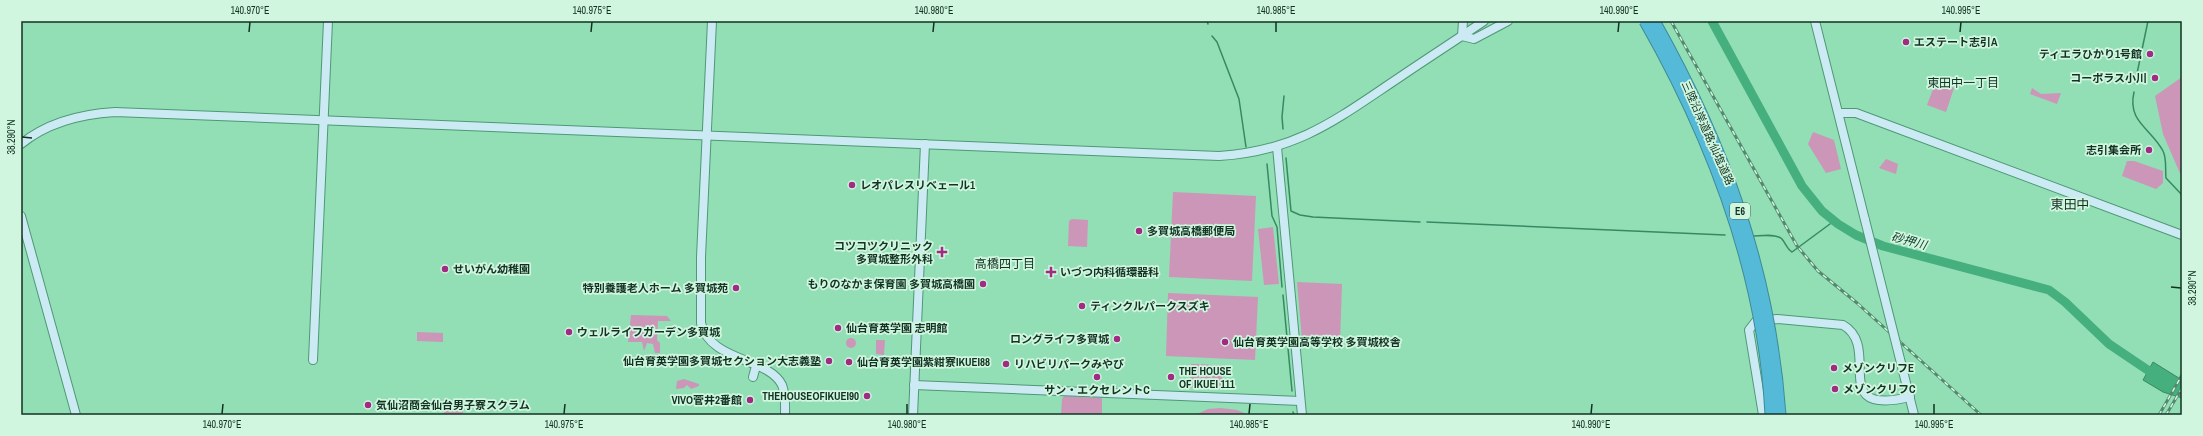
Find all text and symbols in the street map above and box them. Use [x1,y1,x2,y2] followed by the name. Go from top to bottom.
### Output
[230,4,270,17] text: 140.970°E
[572,4,612,17] text: 140.975°E
[914,4,954,17] text: 140.980°E
[1256,4,1296,17] text: 140.985°E
[1599,4,1639,17] text: 140.990°E
[1941,4,1981,17] text: 140.995°E
[1914,35,1998,49] place label: エステート志引A
[1901,37,1911,47] marker: エステート志引A
[2039,47,2142,61] place label: ティエラひかり1号館
[2145,49,2155,59] marker: ティエラひかり1号館
[2070,71,2147,85] place label: コーポラス小川
[2150,73,2160,83] marker: コーポラス小川
[1927,75,1999,91] district label: 東田中一丁目
[1679,79,1737,187] street label: 三陸沿岸道路;仙塩道路
[5,119,18,155] text: 38.290°N
[2086,143,2141,157] place label: 志引集会所
[2144,145,2154,155] marker: 志引集会所
[860,178,975,192] place label: レオパレスリベェール1
[847,180,857,190] marker: レオパレスリベェール1
[2050,196,2090,213] district label: 東田中
[1730,203,1750,219] road number: E6
[1147,224,1235,238] place label: 多賀城高橋郵便局
[1134,226,1144,236] marker: 多賀城高橋郵便局
[1890,229,1930,254] water label: 砂押川
[834,239,933,266] place label: コツコツクリニック 多賀城整形外科
[936,246,948,258] marker: コツコツクリニック 多賀城整形外科
[975,256,1035,272] district label: 高橋四丁目
[453,262,530,276] place label: せいがん幼稚園
[440,264,450,274] marker: せいがん幼稚園
[1060,265,1159,279] place label: いづつ内科循環器科
[1045,266,1057,278] marker: いづつ内科循環器科
[2186,270,2199,306] text: 38.290°N
[807,277,975,291] place label: もりのなかま保育園 多賀城高橋園
[978,279,988,289] marker: もりのなかま保育園 多賀城高橋園
[583,281,728,295] place label: 特別養護老人ホーム 多賀城苑
[731,283,741,293] marker: 特別養護老人ホーム 多賀城苑
[1090,299,1210,313] place label: ティンクルパークスズキ
[1077,301,1087,311] marker: ティンクルパークスズキ
[846,321,948,335] place label: 仙台育英学園 志明館
[833,323,843,333] marker: 仙台育英学園 志明館
[577,325,721,339] place label: ウェルライフガーデン多賀城
[564,327,574,337] marker: ウェルライフガーデン多賀城
[1010,332,1110,346] place label: ロングライフ多賀城
[1112,334,1122,344] marker: ロングライフ多賀城
[1233,335,1402,349] place label: 仙台育英学園高等学校 多賀城校舎
[1220,337,1230,347] marker: 仙台育英学園高等学校 多賀城校舎
[623,354,821,368] place label: 仙台育英学園多賀城セクション大志義塾
[857,355,990,369] place label: 仙台育英学園紫紺寮IKUEI88
[824,356,834,366] marker: 仙台育英学園多賀城セクション大志義塾
[844,357,854,367] marker: 仙台育英学園紫紺寮IKUEI88
[1014,357,1124,371] place label: リハビリパークみやび
[1001,359,1011,369] marker: リハビリパークみやび
[1842,361,1914,375] place label: メゾンクリフE
[1829,363,1839,373] marker: メゾンクリフE
[1179,364,1235,391] place label: THE HOUSE OF IKUEI 111
[1092,372,1102,382] marker: サン・エクセレントC
[1166,372,1176,382] marker: THE HOUSE OF IKUEI 111
[1843,382,1916,396] place label: メゾンクリフC
[1044,383,1150,397] place label: サン・エクセレントC
[1830,384,1840,394] marker: メゾンクリフC
[762,389,859,403] place label: THEHOUSEOFIKUEI90
[862,391,872,401] marker: THEHOUSEOFIKUEI90
[671,393,742,407] place label: VIVO菅井2番館
[745,395,755,405] marker: VIVO菅井2番館
[376,398,530,412] place label: 気仙沼商会仙台男子寮スクラム
[363,400,373,410] marker: 気仙沼商会仙台男子寮スクラム
[202,418,242,431] text: 140.970°E
[544,418,584,431] text: 140.975°E
[887,418,927,431] text: 140.980°E
[1229,418,1269,431] text: 140.985°E
[1571,418,1611,431] text: 140.990°E
[1914,418,1954,431] text: 140.995°E

